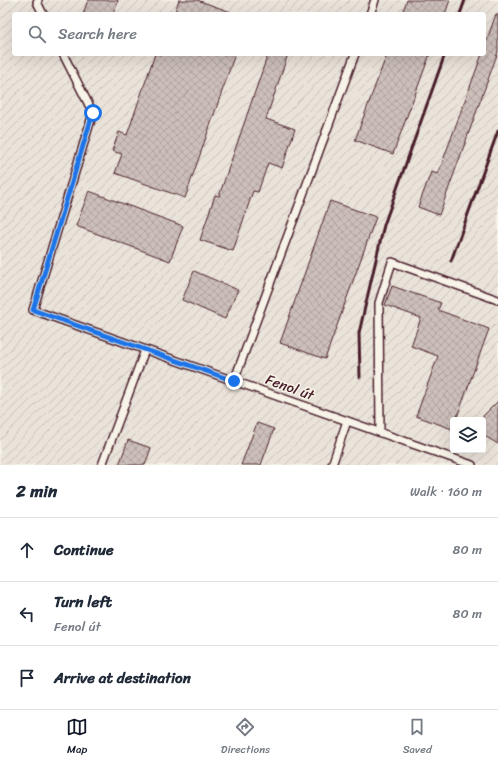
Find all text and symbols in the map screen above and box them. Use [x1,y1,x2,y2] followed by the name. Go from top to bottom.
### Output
[12,12,486,56] search box
[58,21,137,47] text: Search here
[26,23,48,45] icon: search
[84,104,102,122] route start
[262,367,319,408] street label: Fenol út
[225,372,243,390] route end
[450,417,486,453] map controls
[450,417,486,453] button: layers
[16,476,57,506] text: 2 min
[410,480,482,503] text: Walk · 160 m
[54,537,114,563] text: Continue
[453,538,482,561] text: 80 m
[16,539,38,561] icon: ahead
[54,589,112,615] text: Turn left
[453,602,482,625] text: 80 m
[16,603,38,625] icon: left
[54,615,101,638] text: Fenol út
[54,665,191,691] text: Arrive at destination
[16,667,38,689] icon: arrive
[66,716,88,759] tab: Map
[221,716,270,759] tab: Directions
[403,716,432,759] tab: Saved

